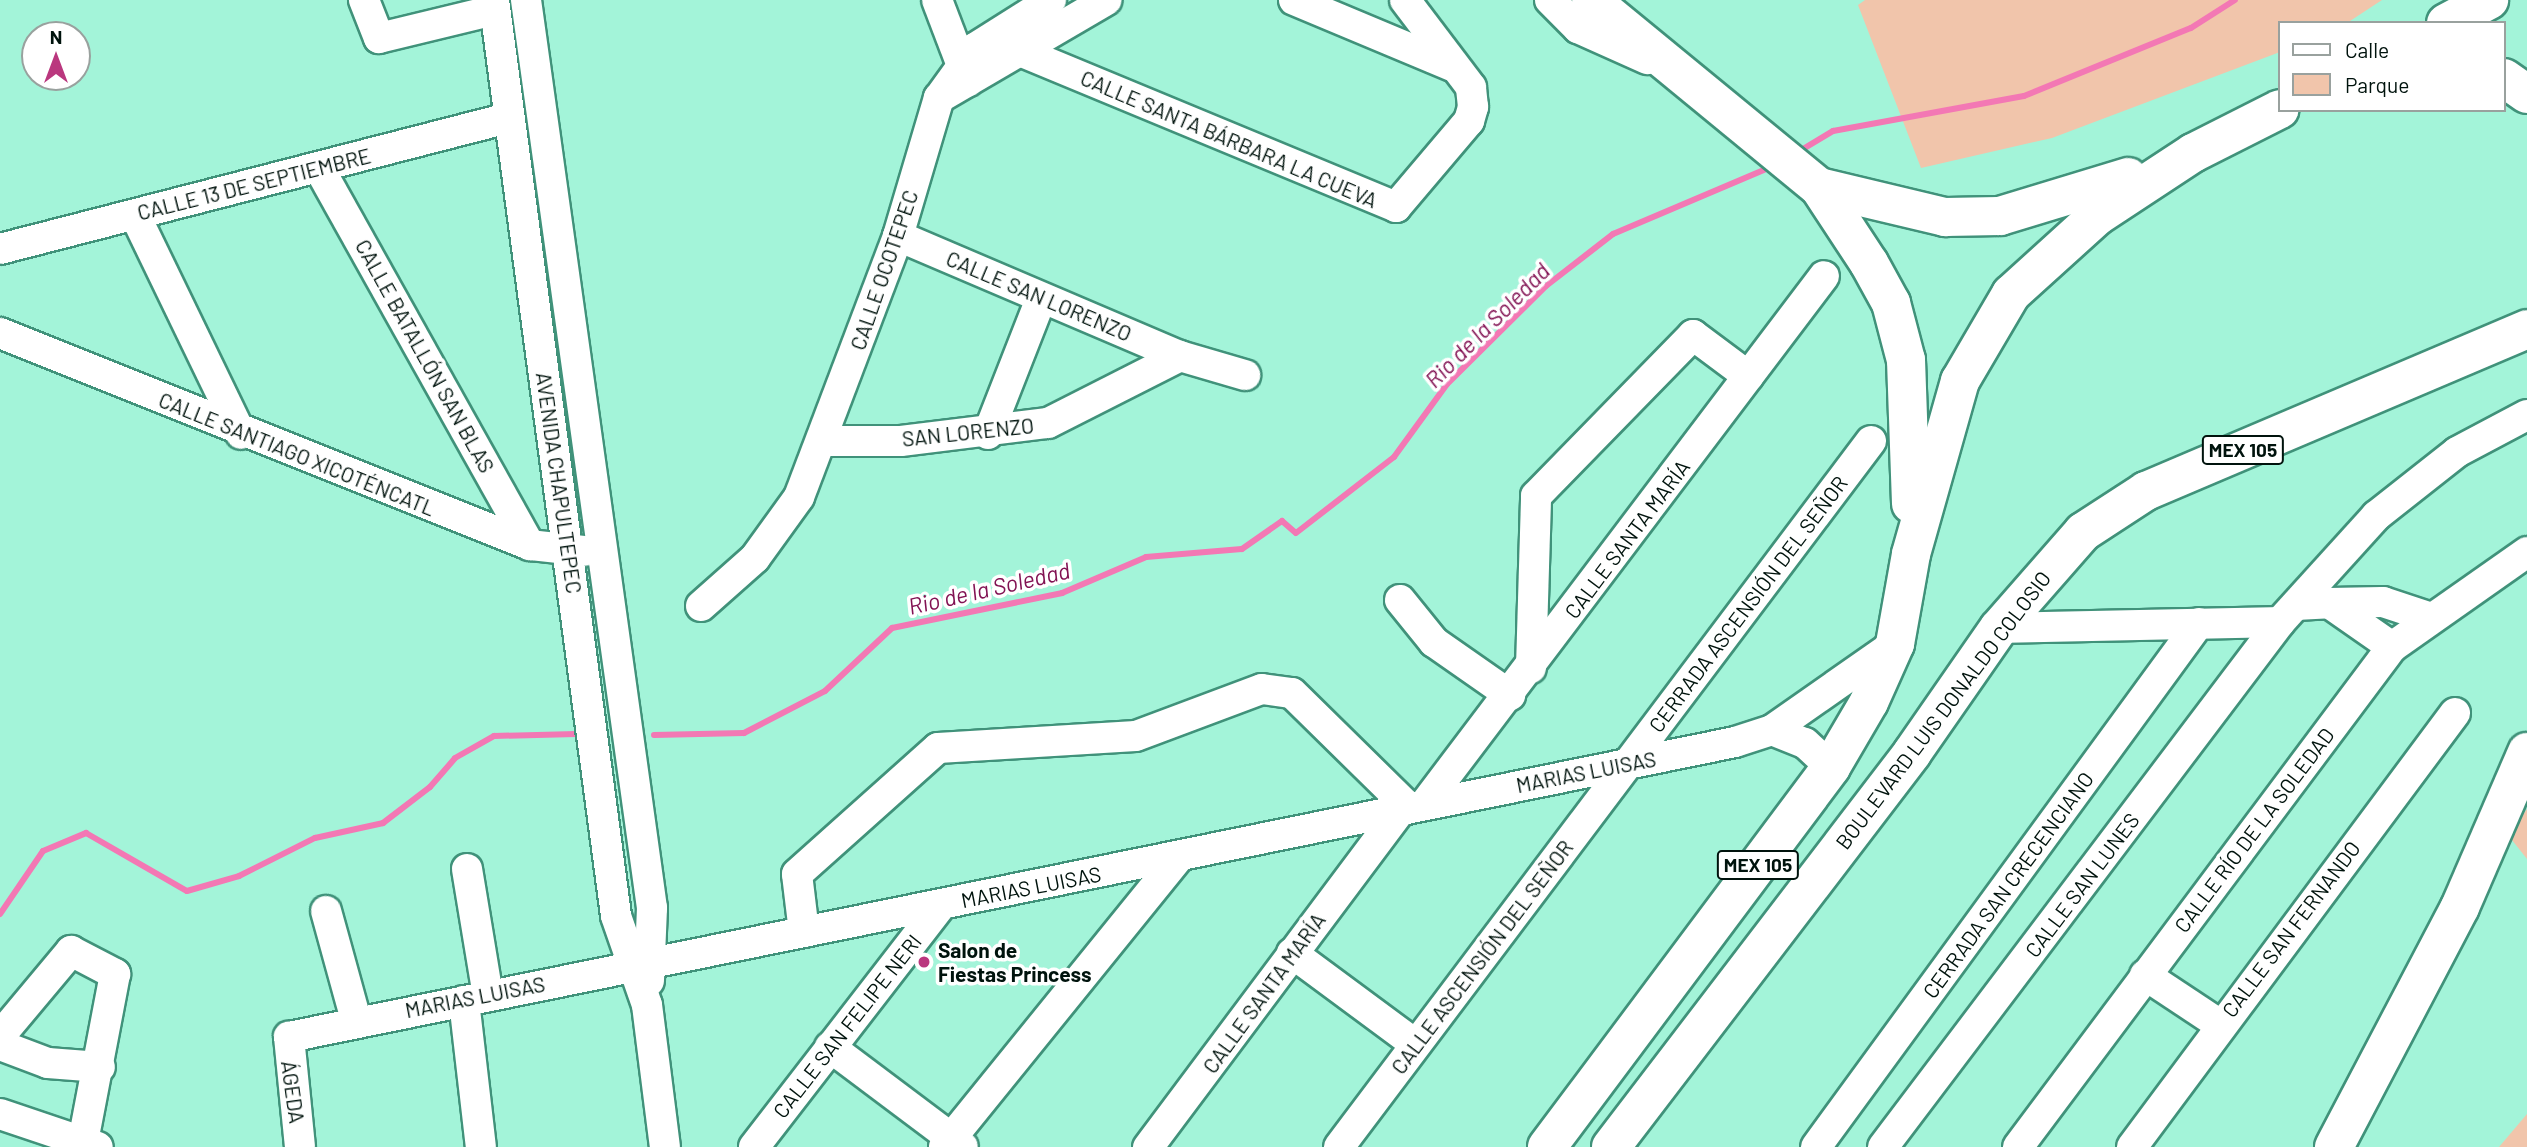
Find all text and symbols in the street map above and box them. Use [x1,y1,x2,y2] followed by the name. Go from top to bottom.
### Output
[21,21,91,91] north arrow
[2278,21,2506,112] legend
[50,25,62,48] text: N
[2345,37,2389,62] text: Calle
[1077,65,1381,213] street label: CALLE SANTA BÁRBARA LA CUEVA
[2345,72,2410,97] text: Parque
[135,143,373,225] street label: CALLE 13 DE SEPTIEMBRE
[845,187,923,353] street label: CALLE OCOTEPEC
[350,235,500,477] street label: CALLE BATALLÓN SAN BLAS
[943,246,1135,346] street label: CALLE SAN LORENZO
[1419,257,1555,393] water label: Rio de la Soledad
[531,371,587,595] street label: AVENIDA CHAPULTEPEC
[155,387,439,521] street label: CALLE SANTIAGO XICOTÉNCATL
[901,413,1035,451] street label: SAN LORENZO
[2201,435,2285,466] road number: MEX 105
[1559,455,1695,623] street label: CALLE SANTA MARÍA
[1643,471,1853,737] street label: CERRADA ASCENSIÓN DEL SEÑOR
[906,556,1072,620] water label: Rio de la Soledad
[1830,566,2056,854] street label: BOULEVARD LUIS DONALDO COLOSIO
[2169,723,2339,937] street label: CALLE RÍO DE LA SOLEDAD
[1514,746,1658,798] street label: MARIAS LUISAS
[1917,767,2099,1003] street label: CERRADA SAN CRECENCIANO
[2020,808,2144,962] street label: CALLE SAN LUNES
[1386,835,1578,1079] street label: CALLE ASCENSIÓN DEL SEÑOR
[2217,836,2365,1022] street label: CALLE SAN FERNANDO
[1716,850,1800,880] road number: MEX 105
[959,861,1103,913] street label: MARIAS LUISAS
[1197,908,1331,1078] street label: CALLE SANTA MARÍA
[768,929,926,1123] street label: CALLE SAN FELIPE NERI
[938,937,1092,987] place label: Salon de Fiestas Princess
[916,954,932,970] marker: Salon de Fiestas Princess
[403,971,547,1023] street label: MARIAS LUISAS
[276,1059,310,1125] street label: ÁGEDA

